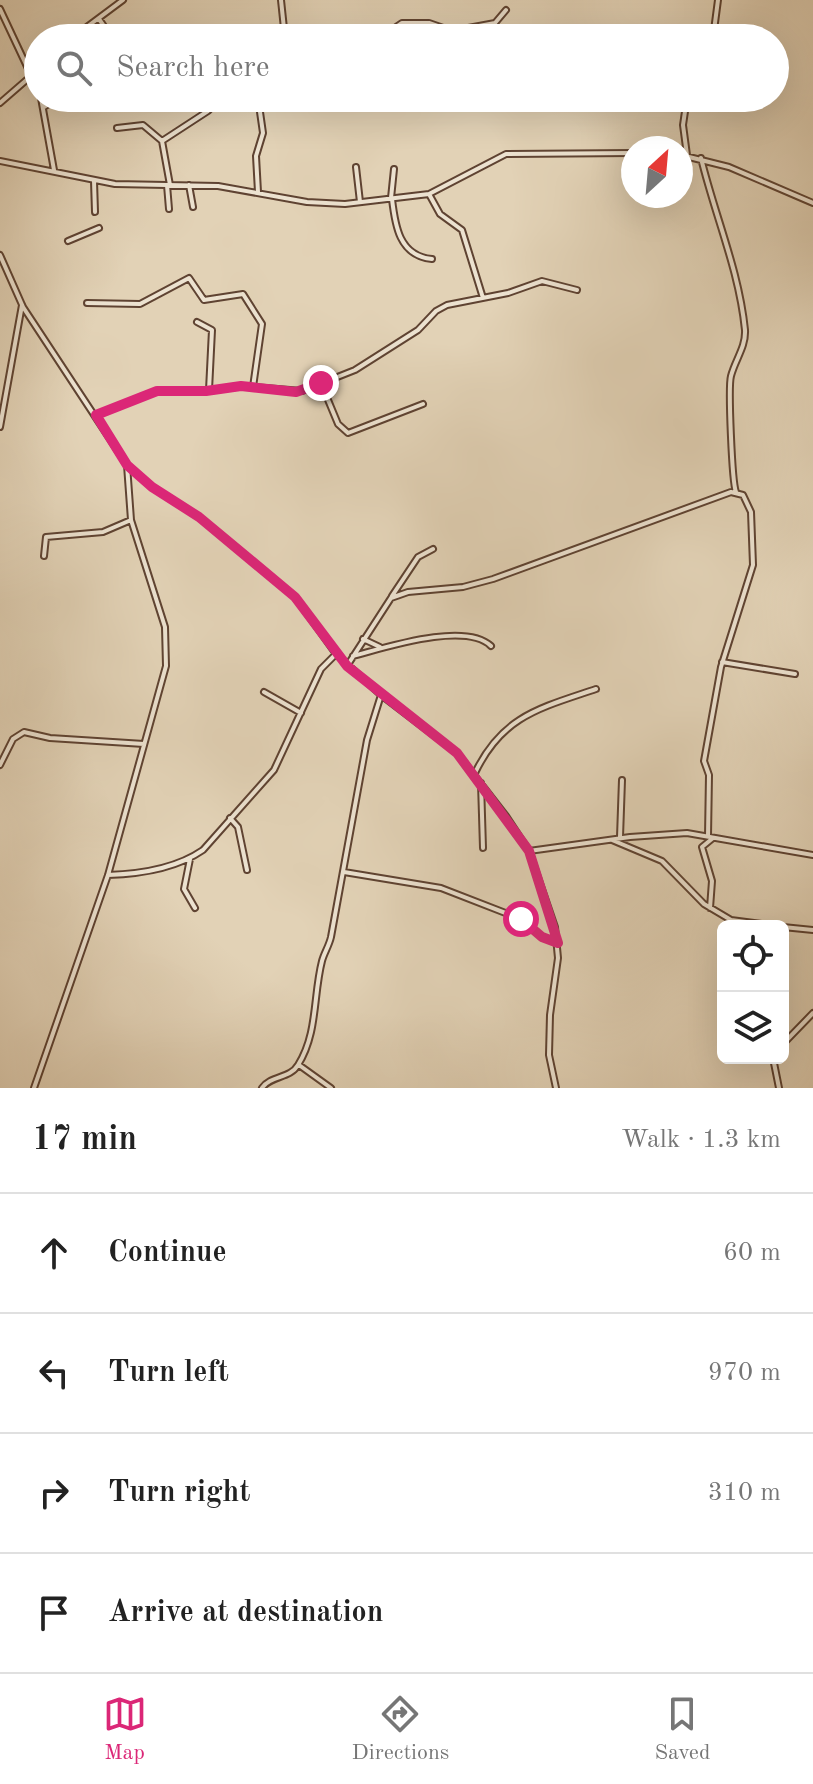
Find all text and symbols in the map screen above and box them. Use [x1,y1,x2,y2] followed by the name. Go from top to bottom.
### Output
[24,24,789,112] search box
[52,46,96,90] icon: search
[116,53,270,83] text: Search here
[621,136,693,208] north arrow
[303,365,339,401] route end
[503,901,539,937] route start
[717,920,789,1064] map controls
[717,920,789,992] button: locate
[717,992,789,1064] button: layers
[32,1123,137,1157] text: 17 min
[621,1127,781,1153] text: Walk · 1.3 km
[32,1231,76,1275] icon: ahead
[108,1238,227,1268] text: Continue
[723,1240,781,1266] text: 60 m
[32,1351,76,1395] icon: left
[108,1358,229,1388] text: Turn left
[708,1360,781,1386] text: 970 m
[32,1471,76,1515] icon: right
[108,1478,250,1508] text: Turn right
[708,1480,781,1506] text: 310 m
[32,1591,76,1635] icon: arrive
[108,1598,383,1628] text: Arrive at destination
[103,1692,147,1767] tab: Map
[352,1692,449,1767] tab: Directions
[654,1692,710,1767] tab: Saved

